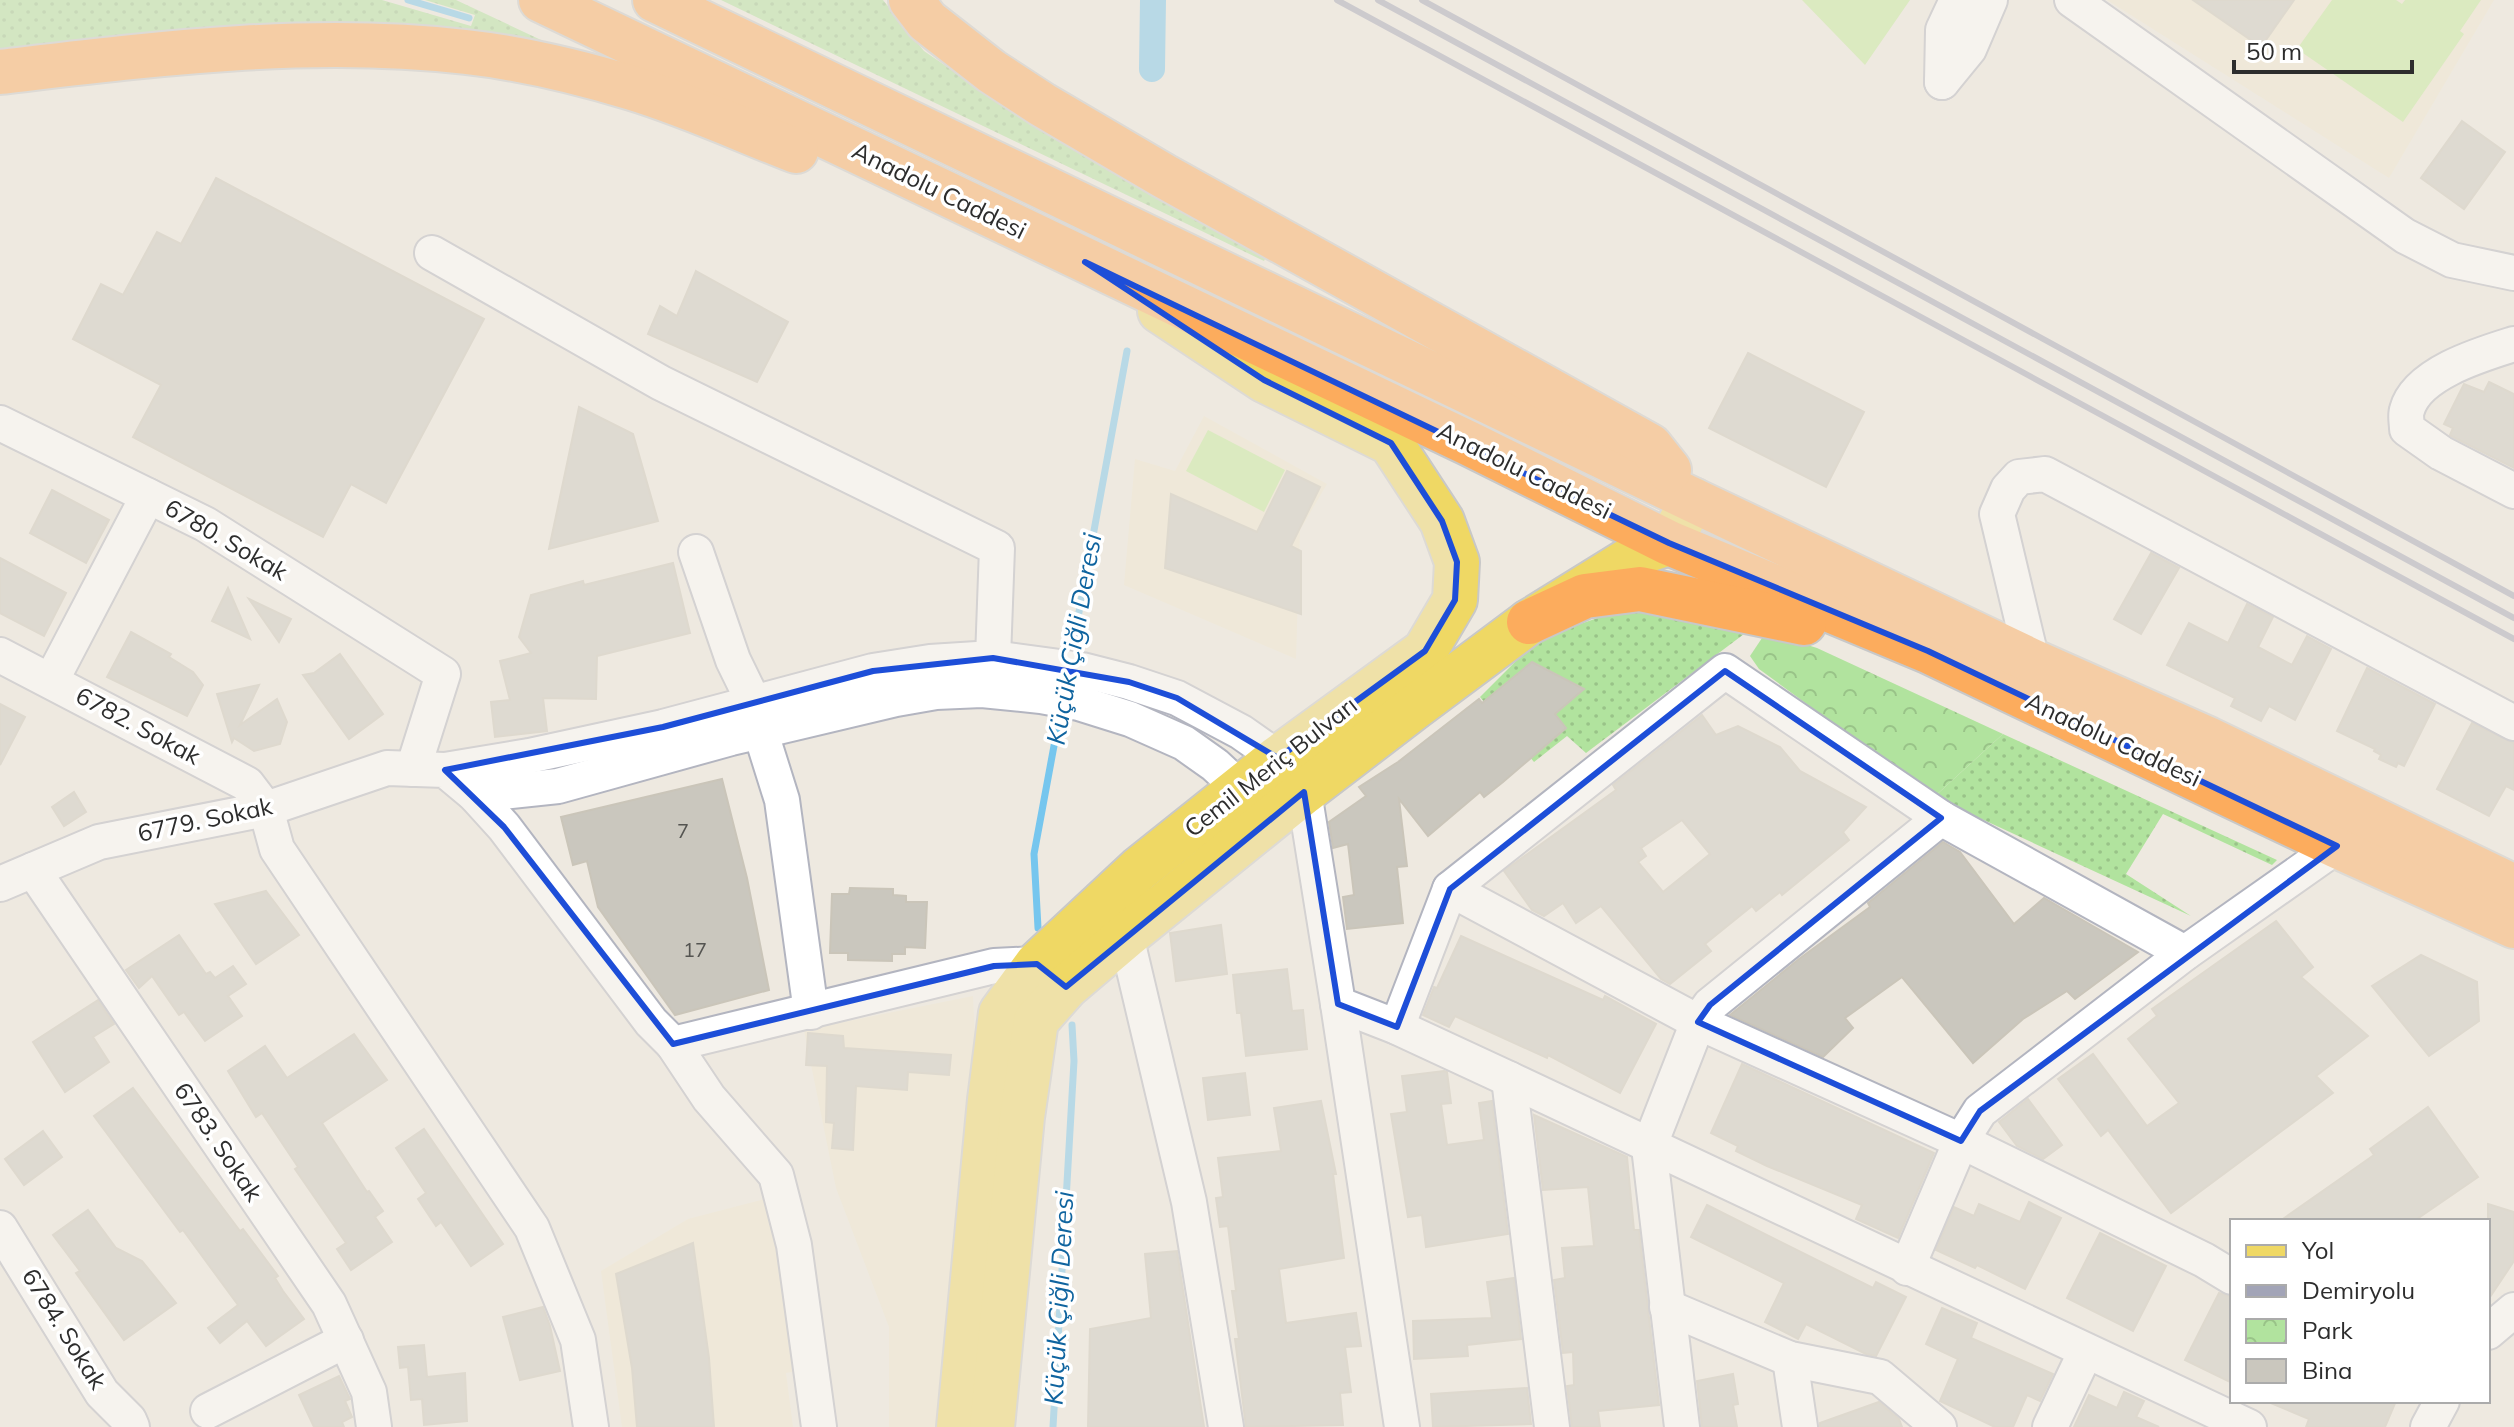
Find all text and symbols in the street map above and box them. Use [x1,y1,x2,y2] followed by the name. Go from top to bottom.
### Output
[2234,24,2412,74] scale bar
[2246,36,2302,66] text: 50 m
[848,135,1031,245] street label: Anadolu Caddesi
[1433,415,1616,525] street label: Anadolu Caddesi
[160,492,294,587] street label: 6780. Sokak
[1039,530,1108,747] water label: Küçük Çiğli Deresi
[71,680,207,771] street label: 6782. Sokak
[2021,685,2206,793] street label: Anadolu Caddesi
[1178,689,1363,843] street label: Cemil Meriç Bulvarı
[135,790,276,848] street label: 6779. Sokak
[677,818,689,843] house number: 7
[683,937,707,962] house number: 17
[168,1076,270,1207] street label: 6783. Sokak
[1036,1189,1081,1406] water label: Küçük Çiğli Deresi
[2230,1219,2490,1403] legend
[2301,1235,2334,1265] text: Yol
[16,1262,114,1395] street label: 6784. Sokak
[2302,1275,2415,1305] text: Demiryolu
[2302,1315,2353,1345] text: Park
[2302,1355,2353,1385] text: Bina

